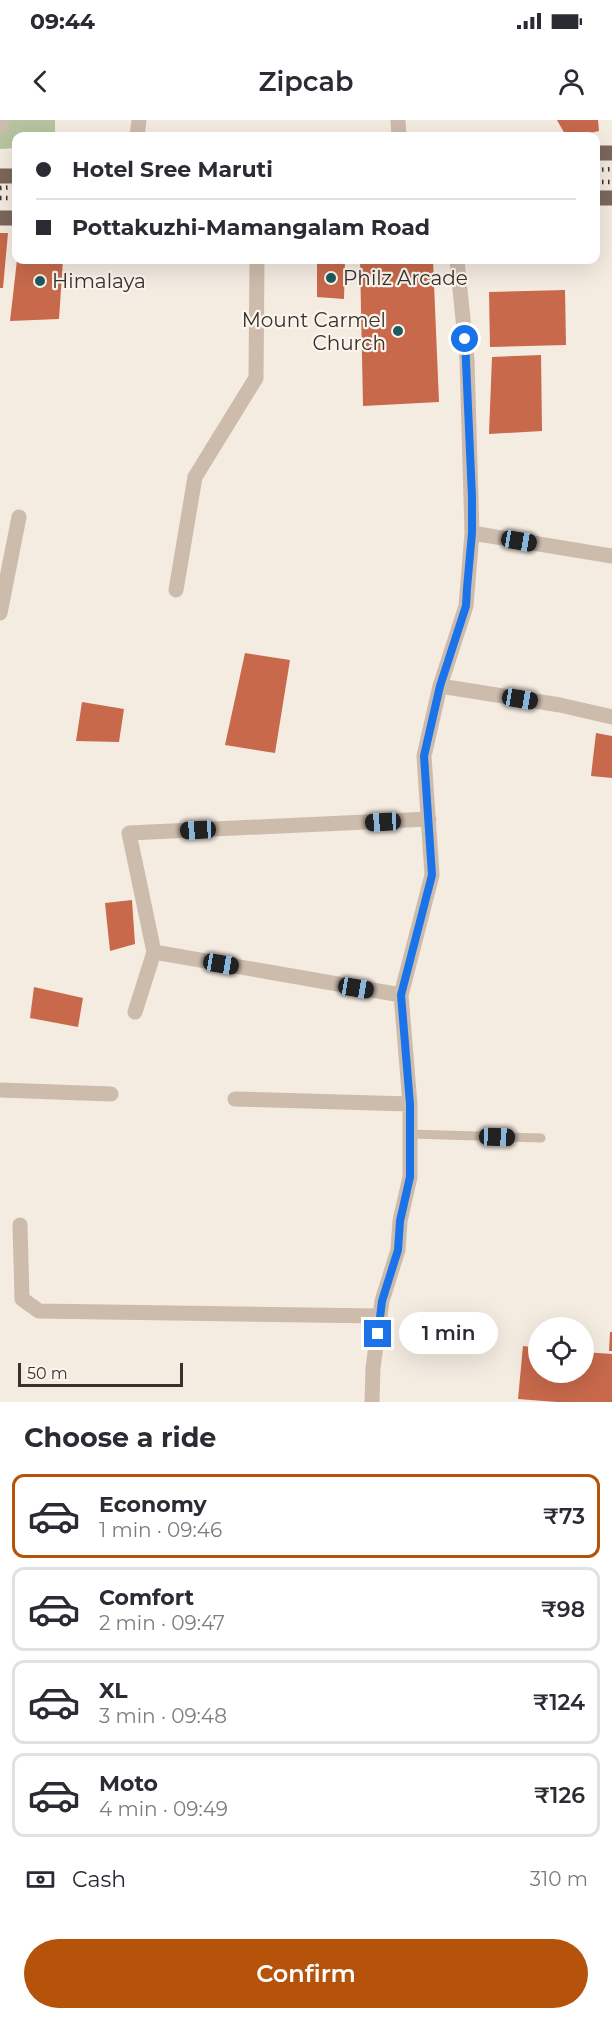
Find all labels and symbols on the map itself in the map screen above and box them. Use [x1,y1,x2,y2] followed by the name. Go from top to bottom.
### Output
[343,266,468,290] place label: Philz Arcade
[52,269,146,293] place label: Himalaya
[324,271,338,285] marker: Philz Arcade
[33,274,47,288] marker: Himalaya
[242,308,386,355] place label: Mount Carmel Church
[391,324,405,338] marker: Mount Carmel Church
[451,325,478,352] route start
[500,529,538,553] car
[501,687,539,711] car
[365,812,401,832] car
[180,820,216,840] car
[202,952,240,976] car
[337,976,375,1000] car
[479,1127,515,1147] car
[399,1313,498,1355] callout: 1 min
[364,1320,391,1347] route end
[18,1360,183,1388] scale bar

